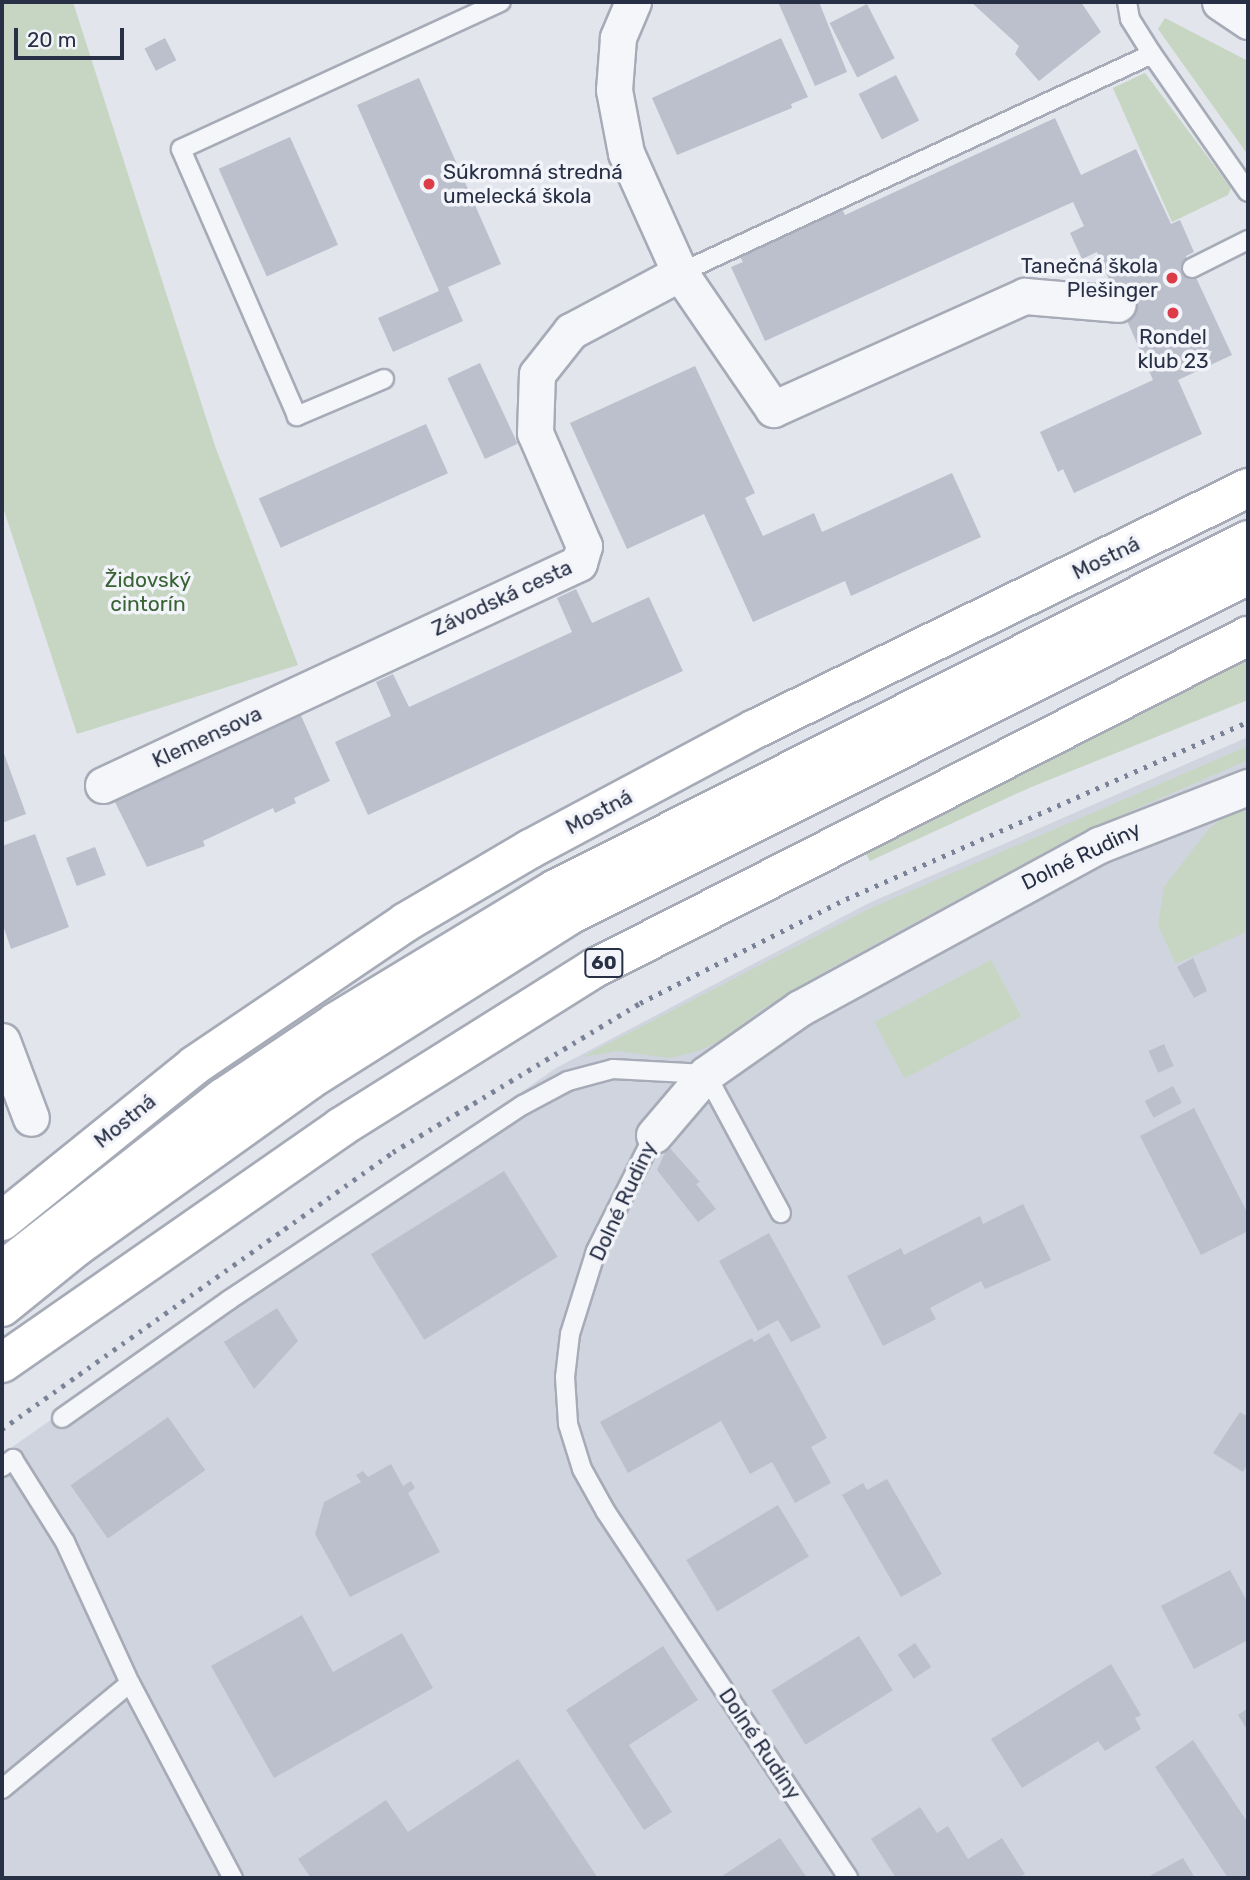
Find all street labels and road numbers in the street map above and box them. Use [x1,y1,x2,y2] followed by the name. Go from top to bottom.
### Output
[1068,531,1144,585] street label: Mostná
[428,555,576,641] street label: Závodská cesta
[148,701,266,773] street label: Klemensova
[561,784,637,840] street label: Mostná
[1017,816,1145,896] street label: Dolné Rudiny
[583,948,625,979] road number: 60
[89,1089,161,1153] street label: Mostná
[584,1137,662,1265] street label: Dolné Rudiny
[713,1683,807,1805] street label: Dolné Rudiny

